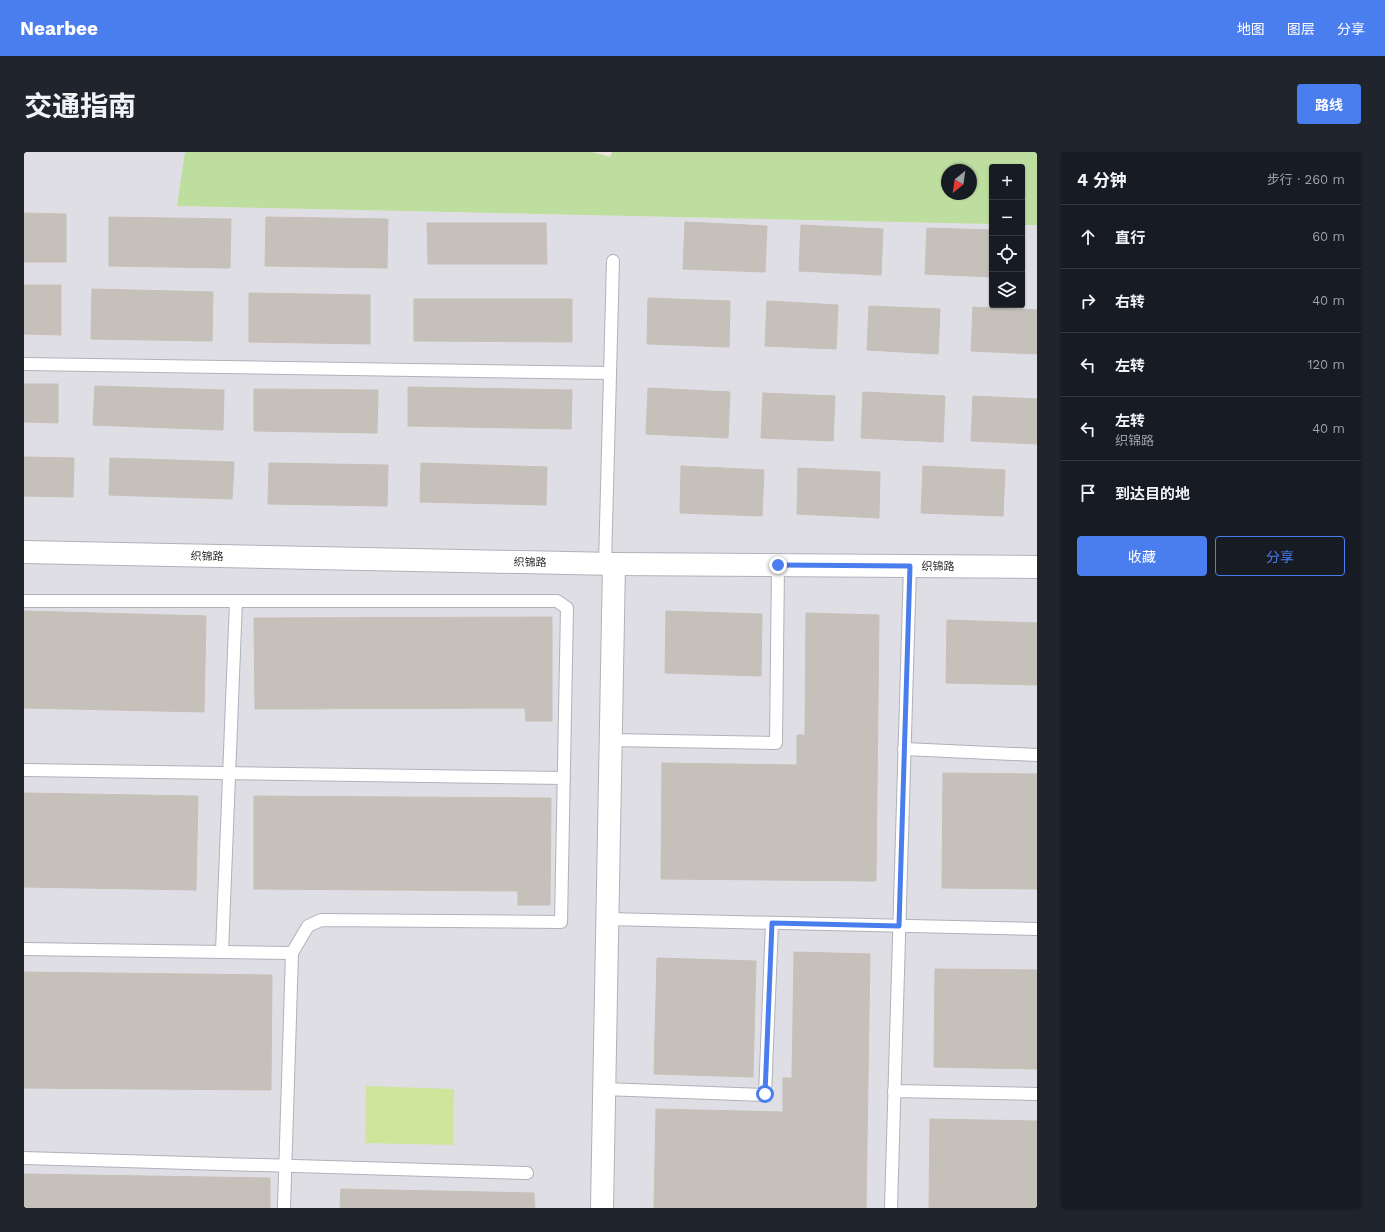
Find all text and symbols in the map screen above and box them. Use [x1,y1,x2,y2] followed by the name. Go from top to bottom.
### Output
[20,17,98,40] text: Nearbee
[1237,21,1265,37] text: 地图
[1287,21,1315,37] text: 图层
[1337,21,1365,37] text: 分享
[1297,84,1361,124] button: 路线
[24,90,136,123] text: 交通指南
[941,164,977,200] north arrow
[989,164,1025,308] map controls
[989,164,1025,200] button: +
[1077,170,1127,190] text: 4 分钟
[1267,172,1345,187] text: 步行 · 260 m
[989,200,1025,236] button: −
[1077,226,1099,248] icon: ahead
[1115,229,1145,247] text: 直行
[1312,229,1345,244] text: 60 m
[989,236,1025,272] button: locate
[989,272,1025,308] button: layers
[1077,290,1099,312] icon: right
[1115,293,1145,311] text: 右转
[1312,293,1345,308] text: 40 m
[1077,354,1099,376] icon: left
[1115,357,1145,375] text: 左转
[1307,357,1345,372] text: 120 m
[1115,412,1145,430] text: 左转
[1077,418,1099,440] icon: left
[1312,421,1345,436] text: 40 m
[1115,433,1154,448] text: 织锦路
[1077,482,1099,504] icon: arrive
[1115,485,1190,503] text: 到达目的地
[1077,536,1207,576] button: 收藏
[1215,536,1345,576] button: 分享
[190,550,224,563] street label: 织锦路
[513,556,547,569] street label: 织锦路
[769,556,787,574] route end
[922,560,955,573] street label: 织锦路
[756,1085,774,1103] route start

